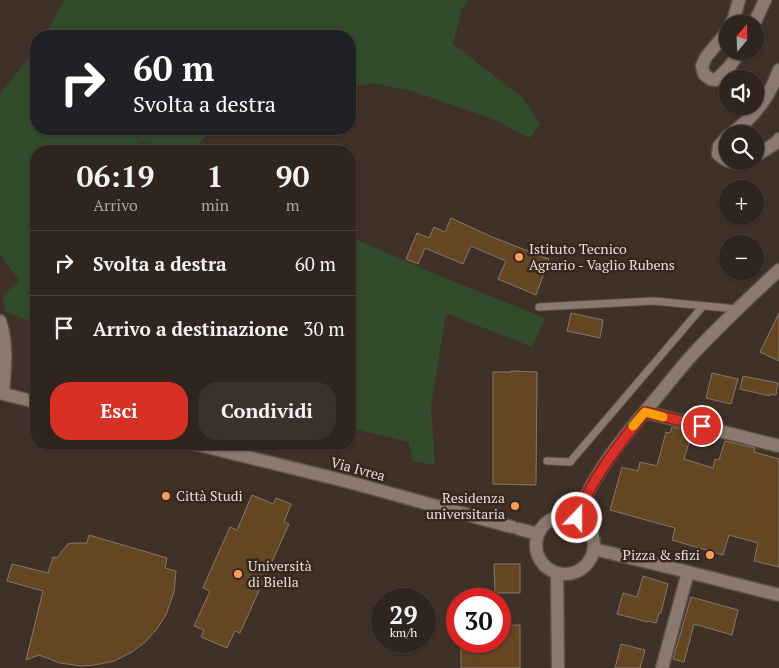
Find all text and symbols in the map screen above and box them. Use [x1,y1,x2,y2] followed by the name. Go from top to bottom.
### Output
[719,15,764,60] north arrow
[719,15,764,280] map controls
[133,45,214,91] text: 60 m
[50,50,115,115] icon: right
[719,70,764,115] button: sound
[133,89,276,118] text: Svolta a destra
[719,125,764,170] button: search
[76,156,155,196] text: 06:19
[207,156,224,196] text: 1
[276,156,310,196] text: 90
[719,180,764,225] button: +
[93,194,138,216] text: Arrivo
[201,194,229,216] text: min
[286,194,299,216] text: m
[719,235,764,280] button: −
[529,239,675,274] place label: Istituto Tecnico Agrario - Vaglio Rubens
[50,249,78,277] icon: right
[93,251,227,276] text: Svolta a destra
[295,251,336,276] text: 60 m
[513,251,525,263] marker: Istituto Tecnico Agrario - Vaglio Rubens
[50,314,78,342] icon: arrive
[93,316,288,341] text: Arrivo a destinazione
[303,316,345,341] text: 30 m
[50,382,188,440] button: Esci
[198,382,336,440] button: Condividi
[681,405,723,447] pin
[688,412,716,440] icon: arrive
[329,452,388,485] street label: Via Ivrea
[176,486,243,505] place label: Città Studi
[426,488,505,523] place label: Residenza universitaria
[160,490,172,502] marker: Città Studi
[550,491,602,543] position arrow
[509,500,521,512] marker: Residenza universitaria
[623,545,700,564] place label: Pizza & sfizi
[704,549,716,561] marker: Pizza & sfizi
[248,556,312,591] place label: Università di Biella
[232,568,244,580] marker: Università di Biella
[446,588,511,653] speed limit sign: 30
[389,598,418,631] text: 29
[390,625,417,640] text: km/h

